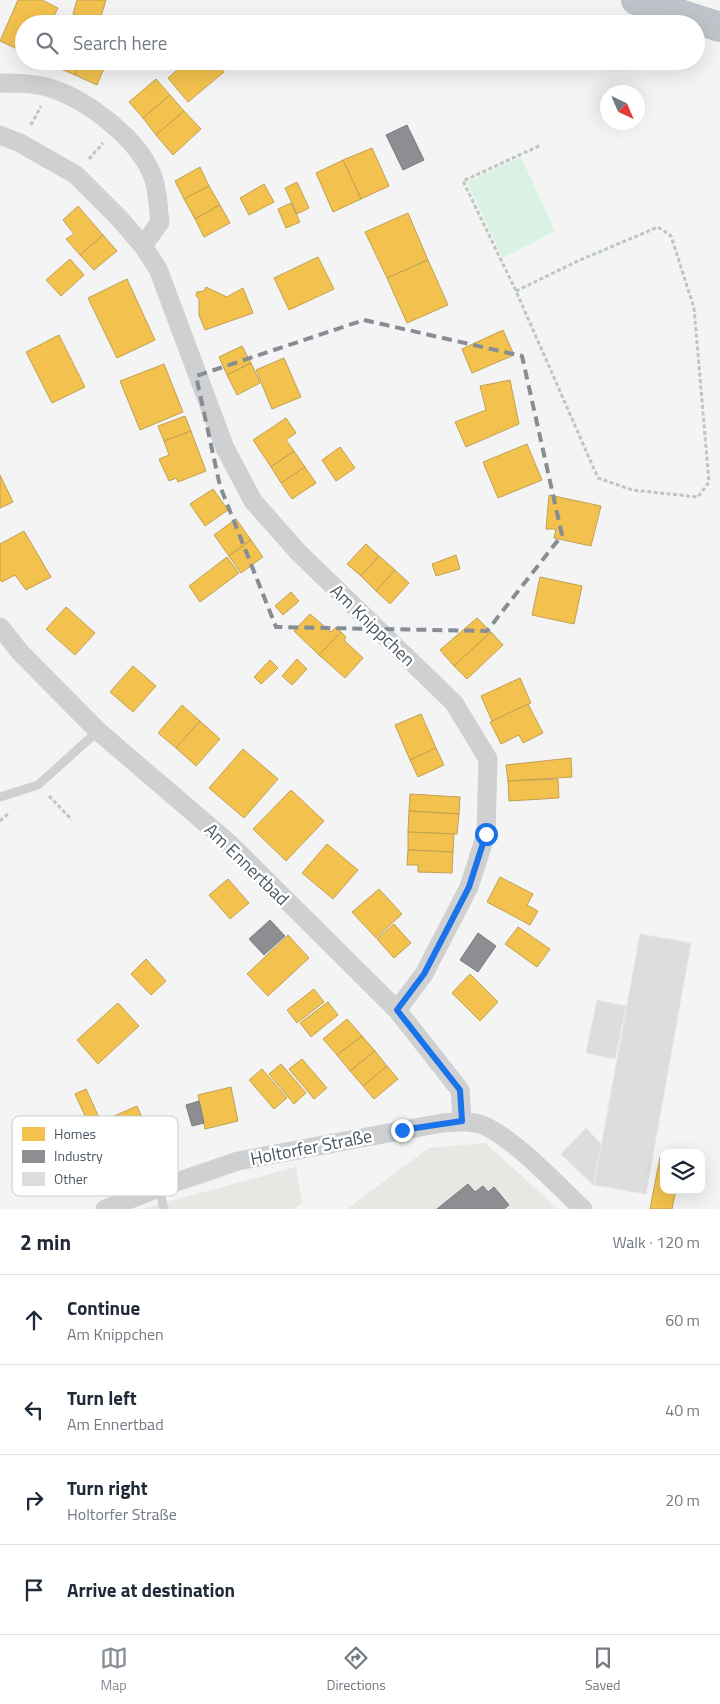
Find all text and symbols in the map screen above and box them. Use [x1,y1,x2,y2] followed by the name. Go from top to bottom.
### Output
[15,15,705,70] search box
[73,28,167,57] text: Search here
[33,29,61,57] icon: search
[600,85,645,130] north arrow
[324,578,422,672] street label: Am Knippchen
[199,817,295,911] street label: Am Ennertbad
[475,823,498,846] route start
[12,1116,178,1196] legend
[391,1119,414,1142] route end
[248,1122,374,1172] street label: Holtorfer Straße
[54,1123,96,1144] text: Homes
[54,1145,103,1166] text: Industry
[660,1149,705,1194] map controls
[660,1149,705,1194] button: layers
[54,1168,88,1189] text: Other
[20,1226,71,1258] text: 2 min
[612,1230,700,1254] text: Walk · 120 m
[67,1293,140,1322] text: Continue
[20,1306,48,1334] icon: ahead
[665,1308,700,1332] text: 60 m
[67,1322,164,1346] text: Am Knippchen
[67,1383,137,1412] text: Turn left
[20,1396,48,1424] icon: left
[665,1398,700,1422] text: 40 m
[67,1412,164,1436] text: Am Ennertbad
[67,1473,148,1502] text: Turn right
[20,1486,48,1514] icon: right
[665,1488,700,1512] text: 20 m
[67,1502,177,1526] text: Holtorfer Straße
[67,1575,235,1604] text: Arrive at destination
[20,1576,48,1604] icon: arrive
[100,1644,128,1695] tab: Map
[327,1644,386,1695] tab: Directions
[585,1644,621,1695] tab: Saved

